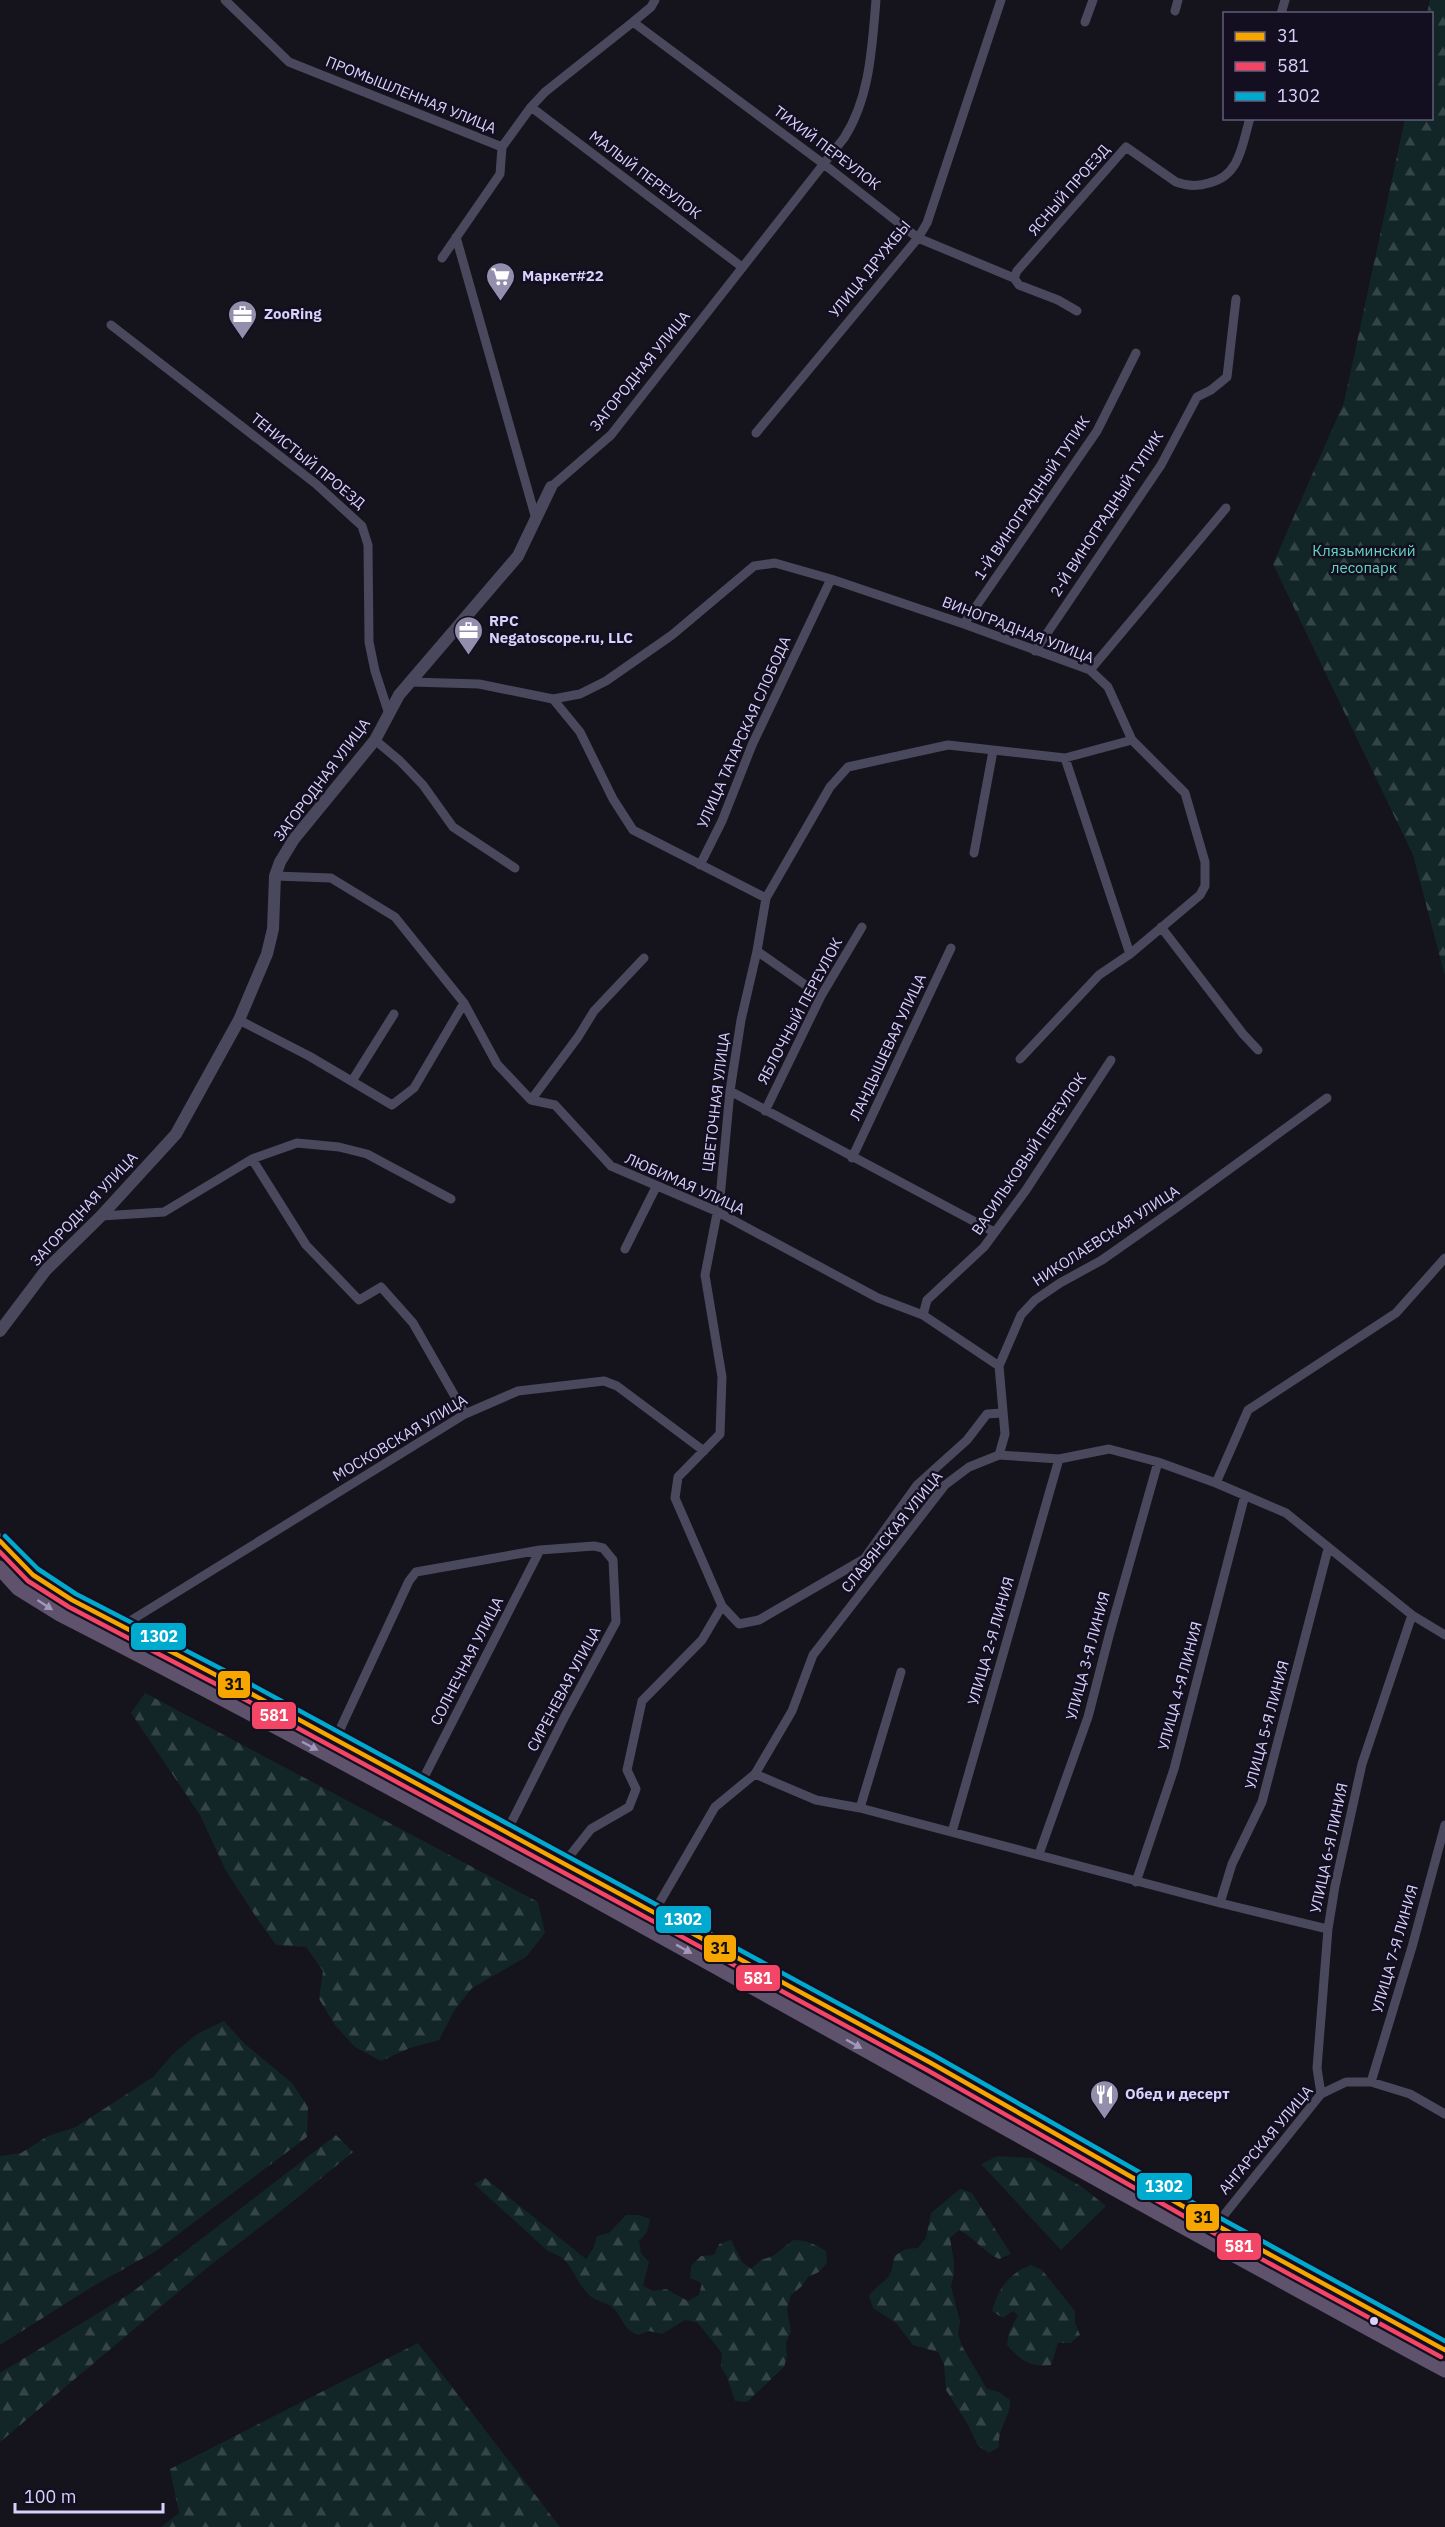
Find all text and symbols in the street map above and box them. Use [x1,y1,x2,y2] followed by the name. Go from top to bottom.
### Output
[1223,12,1433,120] legend
[1277,24,1299,47] text: 31
[323,52,500,138] street label: ПРОМЫШЛЕННАЯ УЛИЦА
[1277,54,1309,77] text: 581
[1277,84,1320,107] text: 1302
[770,101,885,194] street label: ТИХИЙ ПЕРЕУЛОК
[586,126,705,223] street label: МАЛЫЙ ПЕРЕУЛОК
[1024,140,1114,239] street label: ЯСНЫЙ ПРОЕЗД
[825,216,915,321] street label: УЛИЦА ДРУЖБЫ
[485,260,517,302] supermarket icon: Маркет#22
[522,266,604,285] place label: Маркет#22
[227,298,259,340] office icon: ZooRing
[264,304,322,323] place label: ZooRing
[585,306,694,435] street label: ЗАГОРОДНАЯ УЛИЦА
[247,409,370,513] street label: ТЕНИСТЫЙ ПРОЕЗД
[970,412,1094,583] street label: 1-Й ВИНОГРАДНЫЙ ТУПИК
[1046,427,1167,600] street label: 2-Й ВИНОГРАДНЫЙ ТУПИК
[1312,541,1416,577] park label: Клязьминский лесопарк
[940,592,1097,667] street label: ВИНОГРАДНАЯ УЛИЦА
[489,611,633,647] place label: RPC Negatoscope.ru, LLC
[452,614,484,656] office icon: RPC Negatoscope.ru, LLC
[693,632,795,831] street label: УЛИЦА ТАТАРСКАЯ СЛОБОДА
[269,714,374,845] street label: ЗАГОРОДНАЯ УЛИЦА
[753,934,846,1087] street label: ЯБЛОЧНЫЙ ПЕРЕУЛОК
[845,970,930,1123] street label: ЛАНДЫШЕВАЯ УЛИЦА
[697,1030,734,1173] street label: ЦВЕТОЧНАЯ УЛИЦА
[967,1069,1090,1239] street label: ВАСИЛЬКОВЫЙ ПЕРЕУЛОК
[26,1147,142,1270] street label: ЗАГОРОДНАЯ УЛИЦА
[622,1149,748,1219] street label: ЛЮБИМАЯ УЛИЦА
[1029,1181,1183,1290] street label: НИКОЛАЕВСКАЯ УЛИЦА
[329,1390,471,1485] street label: МОСКОВСКАЯ УЛИЦА
[837,1467,947,1596] street label: СЛАВЯНСКАЯ УЛИЦА
[963,1574,1018,1707] street label: УЛИЦА 2-Я ЛИНИЯ
[1061,1589,1114,1722] street label: УЛИЦА 3-Я ЛИНИЯ
[426,1593,507,1728] street label: СОЛНЕЧНАЯ УЛИЦА
[37,1599,53,1610] one-way arrow
[1153,1619,1206,1752] street label: УЛИЦА 4-Я ЛИНИЯ
[130,1622,187,1651] line badge: 1302
[523,1623,605,1755] street label: СИРЕНЕВАЯ УЛИЦА
[140,1626,178,1646] text: 1302
[1240,1658,1293,1791] street label: УЛИЦА 5-Я ЛИНИЯ
[217,1670,251,1699] line badge: 31
[224,1674,244,1694] text: 31
[251,1701,297,1730] line badge: 581
[260,1705,289,1725] text: 581
[301,1741,318,1751] one-way arrow
[1305,1781,1352,1915] street label: УЛИЦА 6-Я ЛИНИЯ
[1367,1882,1422,2015] street label: УЛИЦА 7-Я ЛИНИЯ
[655,1905,712,1934] line badge: 1302
[664,1909,702,1929] text: 1302
[703,1934,737,1963] line badge: 31
[710,1938,730,1958] text: 31
[676,1944,693,1954] one-way arrow
[735,1964,781,1992] line badge: 581
[744,1968,773,1988] text: 581
[846,2039,863,2049] one-way arrow
[1088,2078,1120,2120] restaurant icon: Обед и десерт
[1214,2081,1317,2198] street label: АНГАРСКАЯ УЛИЦА
[1125,2084,1230,2103] place label: Обед и десерт
[1136,2172,1193,2201] line badge: 1302
[1145,2176,1183,2196] text: 1302
[1185,2203,1220,2232] line badge: 31
[1193,2207,1213,2227] text: 31
[1216,2232,1262,2261] line badge: 581
[1225,2236,1254,2256] text: 581
[1368,2315,1380,2327] unlabelled marker
[15,2476,164,2514] scale bar
[24,2485,76,2508] text: 100 m

